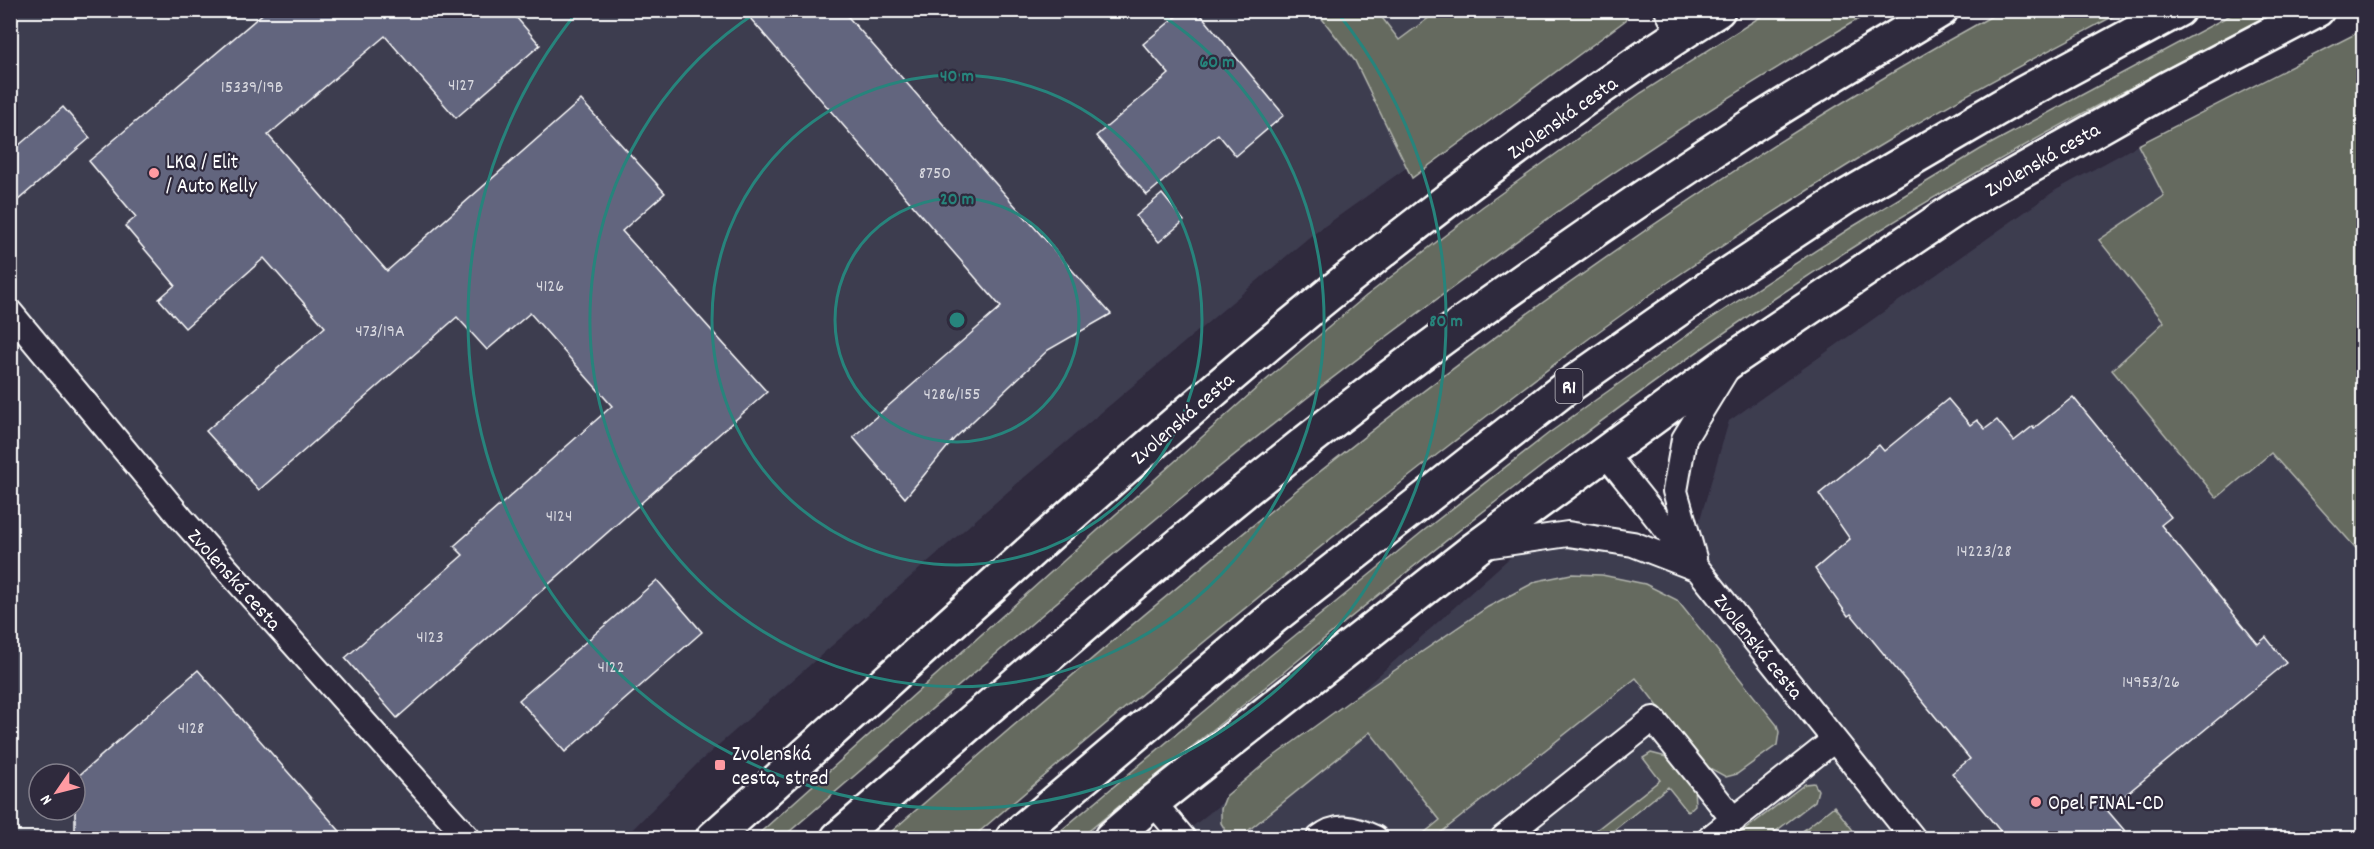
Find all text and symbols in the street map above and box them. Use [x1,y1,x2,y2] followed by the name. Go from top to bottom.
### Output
[1199,51,1235,76] text: 60 m
[940,65,974,90] text: 40 m
[1503,70,1626,169] street label: Zvolenská cesta
[448,74,474,99] house number: 4127
[221,76,283,101] house number: 15339/19B
[1980,116,2107,207] street label: Zvolenská cesta
[166,149,257,203] place label: LKQ / Elit / Auto Kelly
[919,162,951,187] house number: 8750
[147,166,161,180] marker: LKQ / Elit / Auto Kelly
[940,188,974,213] text: 20 m
[536,275,564,300] house number: 4126
[947,310,967,330] centre of rings
[1429,310,1463,335] text: 80 m
[355,320,405,345] house number: 473/19A
[1126,366,1243,474] street label: Zvolenská cesta
[1556,369,1582,403] road number: R1
[923,383,981,408] house number: 4286/155
[546,505,572,530] house number: 4124
[179,523,288,640] street label: Zvolenská cesta
[1956,540,2012,565] house number: 14223/28
[1705,589,1809,708] street label: Zvolenská cesta
[416,626,444,651] house number: 4123
[597,656,625,681] house number: 4122
[2122,671,2180,696] house number: 14953/26
[178,717,204,742] house number: 4128
[732,741,828,795] place label: Zvolenská cesta, stred
[713,758,727,772] marker: Zvolenská cesta, stred
[27,762,87,822] north arrow
[35,789,58,809] text: N
[2048,790,2164,820] place label: Opel FINAL-CD
[2029,795,2043,809] marker: Opel FINAL-CD

